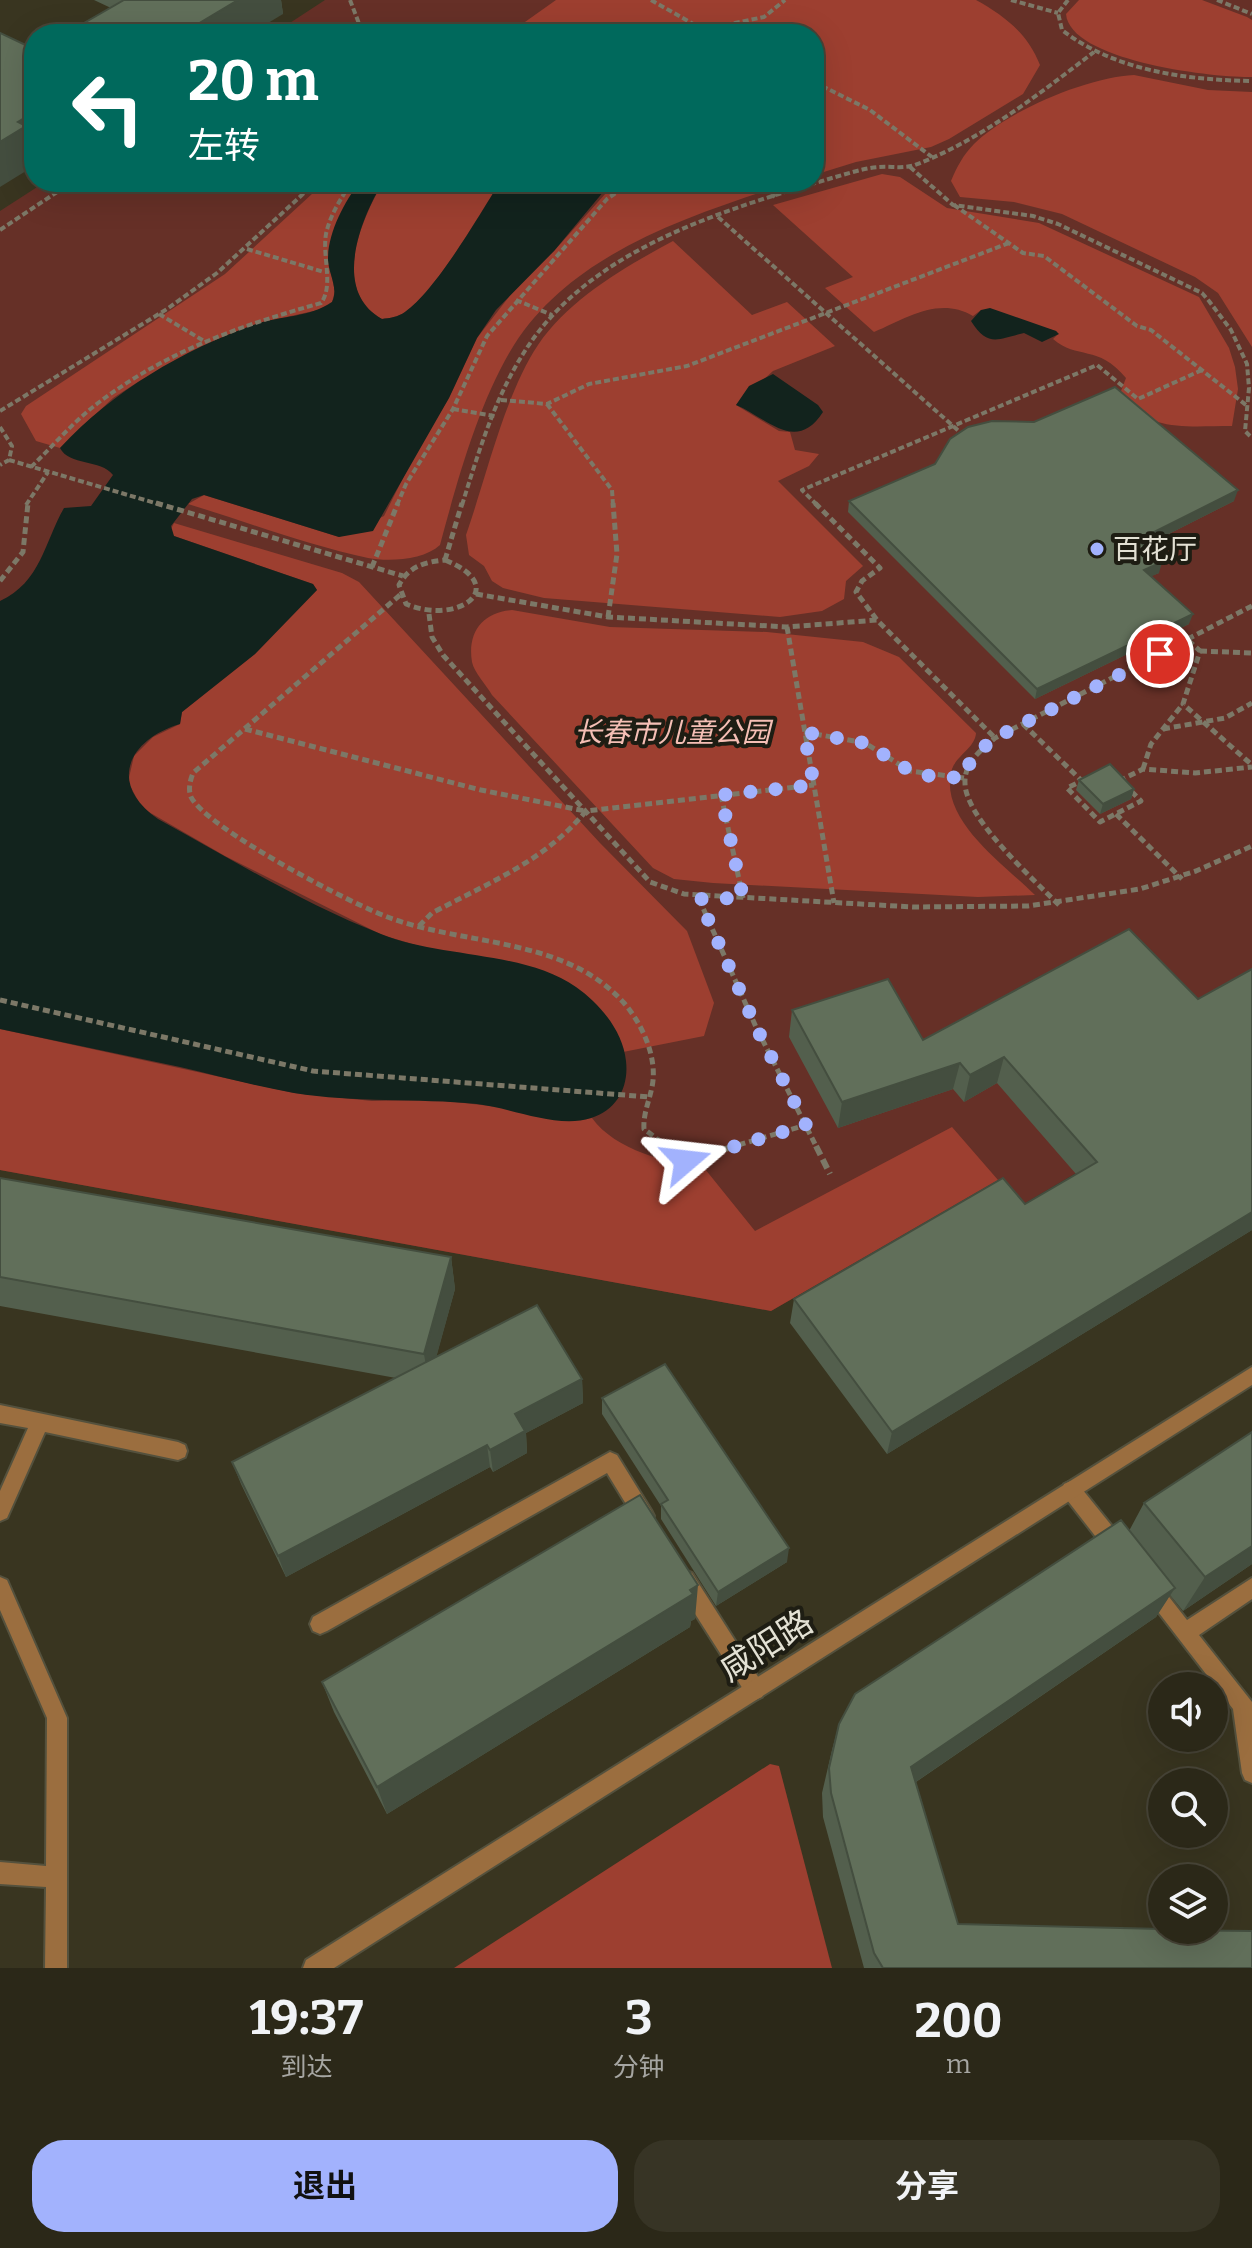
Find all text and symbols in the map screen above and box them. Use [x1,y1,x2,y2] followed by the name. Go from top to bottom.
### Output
[188,48,319,115] text: 20 m
[56,56,160,160] icon: left
[188,124,260,168] text: 左转
[1113,533,1197,566] place label: 百花厅
[1088,540,1106,558] marker: 百花厅
[1126,620,1194,688] pin
[1138,632,1182,676] icon: arrive
[574,716,774,749] park label: 长春市儿童公园
[644,1119,728,1203] position arrow
[712,1601,820,1690] street label: 咸阳路
[1148,1672,1228,1944] map controls
[1148,1672,1228,1752] button: sound
[1148,1768,1228,1848] button: search
[1148,1864,1228,1944] button: layers
[250,1989,363,2047] text: 19:37
[625,1989,653,2047] text: 3
[914,1992,1002,2050] text: 200
[946,2049,971,2080] text: m
[280,2052,332,2083] text: 到达
[613,2052,665,2083] text: 分钟
[32,2140,618,2232] button: 退出
[634,2140,1220,2232] button: 分享

